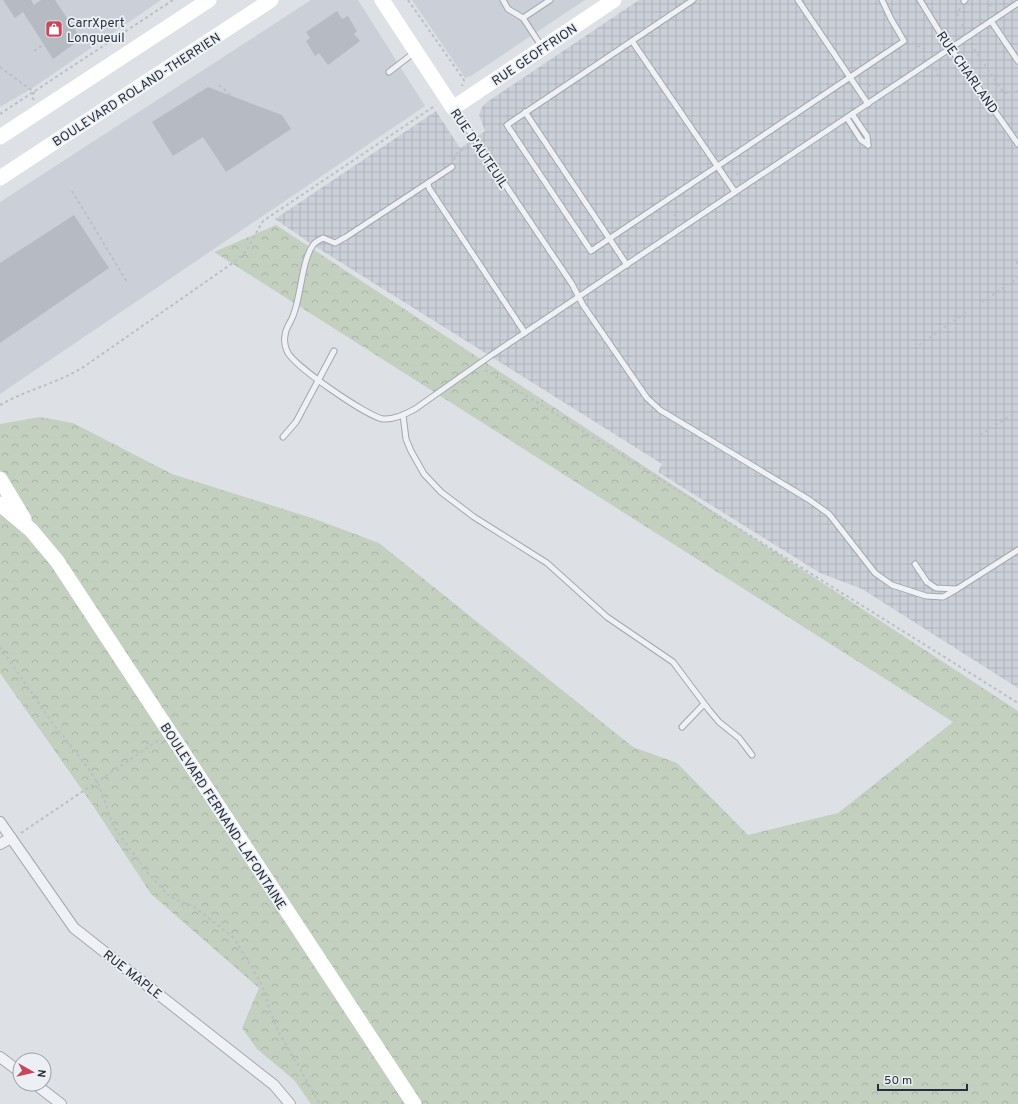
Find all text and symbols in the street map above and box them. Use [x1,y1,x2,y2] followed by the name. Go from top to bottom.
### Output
[67,16,125,47] place label: CarrXpert Longueuil
[44,19,64,39] shop icon: CarrXpert Longueuil
[489,21,581,90] street label: RUE GEOFFRION
[932,29,1001,117] street label: RUE CHARLAND
[50,30,224,151] street label: BOULEVARD ROLAND-THERRIEN
[446,106,511,192] street label: RUE D'AUTEUIL
[156,721,289,914] street label: BOULEVARD FERNAND-LAFONTAINE
[99,948,164,1004] street label: RUE MAPLE
[12,1052,52,1092] north arrow
[878,1066,967,1092] scale bar
[33,1068,48,1078] text: N
[884,1073,912,1089] text: 50 m

